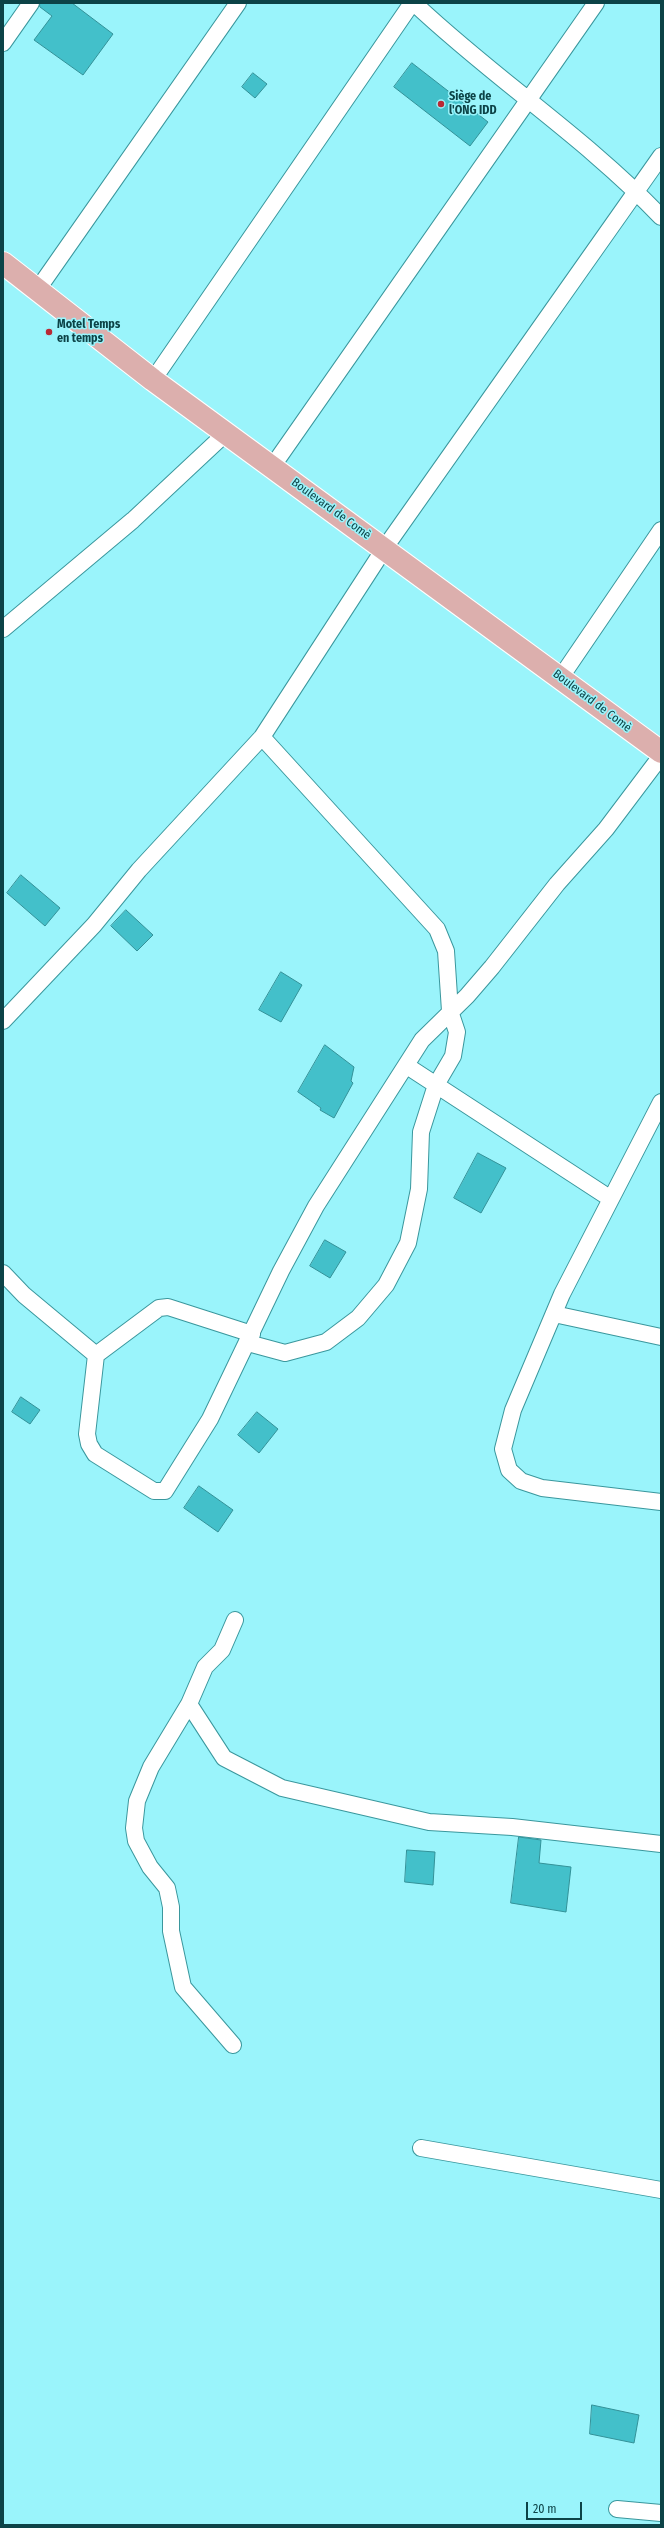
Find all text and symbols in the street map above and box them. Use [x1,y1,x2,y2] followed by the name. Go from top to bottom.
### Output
[449,90,497,118] place label: Siège de l'ONG IDD
[436,99,446,109] marker: Siège de l'ONG IDD
[57,318,120,346] place label: Motel Temps en temps
[44,327,54,337] marker: Motel Temps en temps
[288,475,374,543] street label: Boulevard de Comè
[550,667,634,735] street label: Boulevard de Comè
[528,2494,584,2520] scale bar
[533,2502,557,2516] text: 20 m

